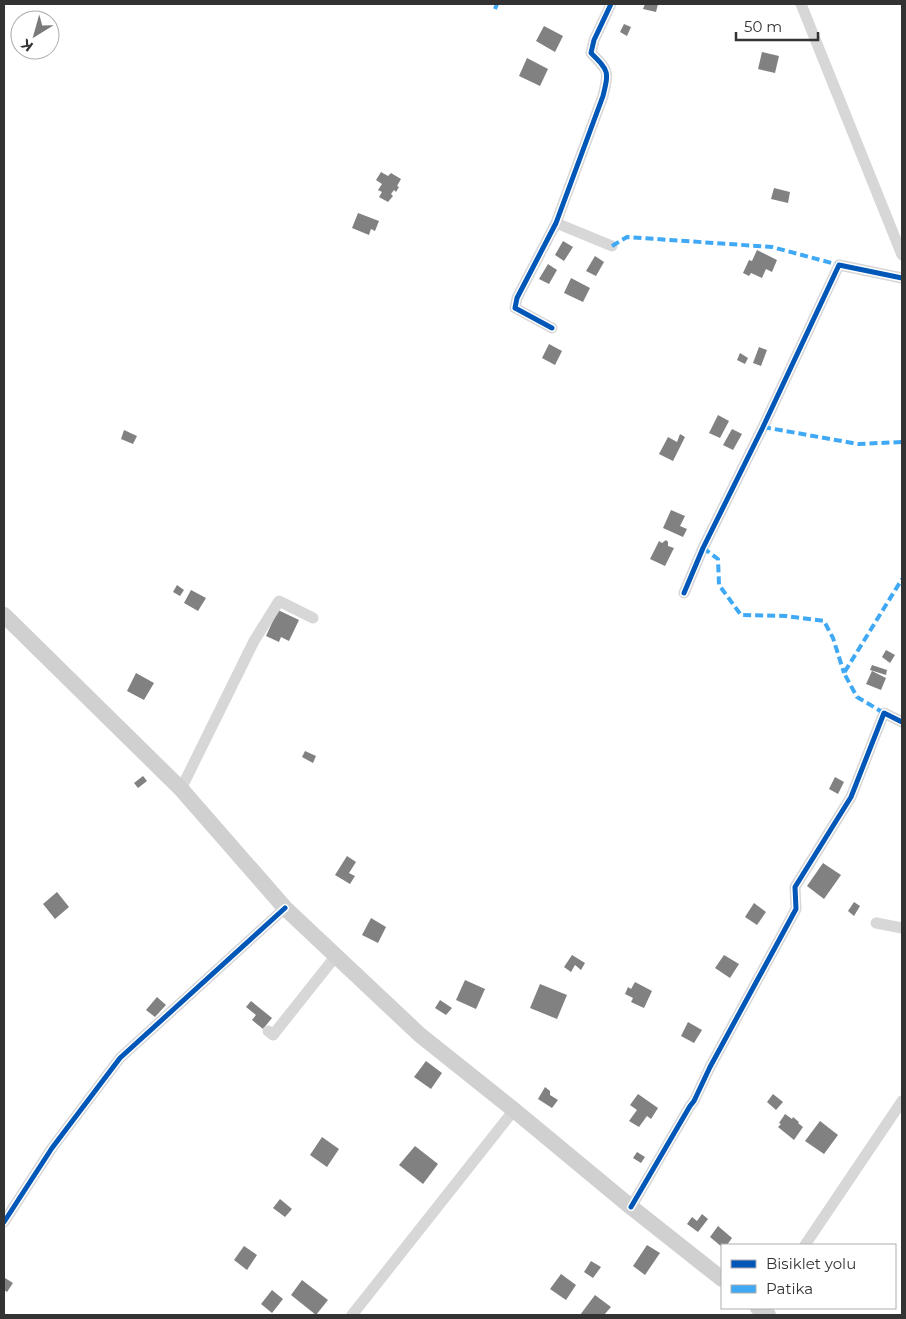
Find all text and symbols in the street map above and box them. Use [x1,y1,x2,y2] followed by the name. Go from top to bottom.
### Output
[10,10,60,60] north arrow
[736,10,818,42] scale bar
[744,17,782,36] text: 50 m
[17,35,37,56] text: K
[721,1244,896,1309] legend
[766,1254,856,1273] text: Bisiklet yolu
[766,1279,813,1298] text: Patika

